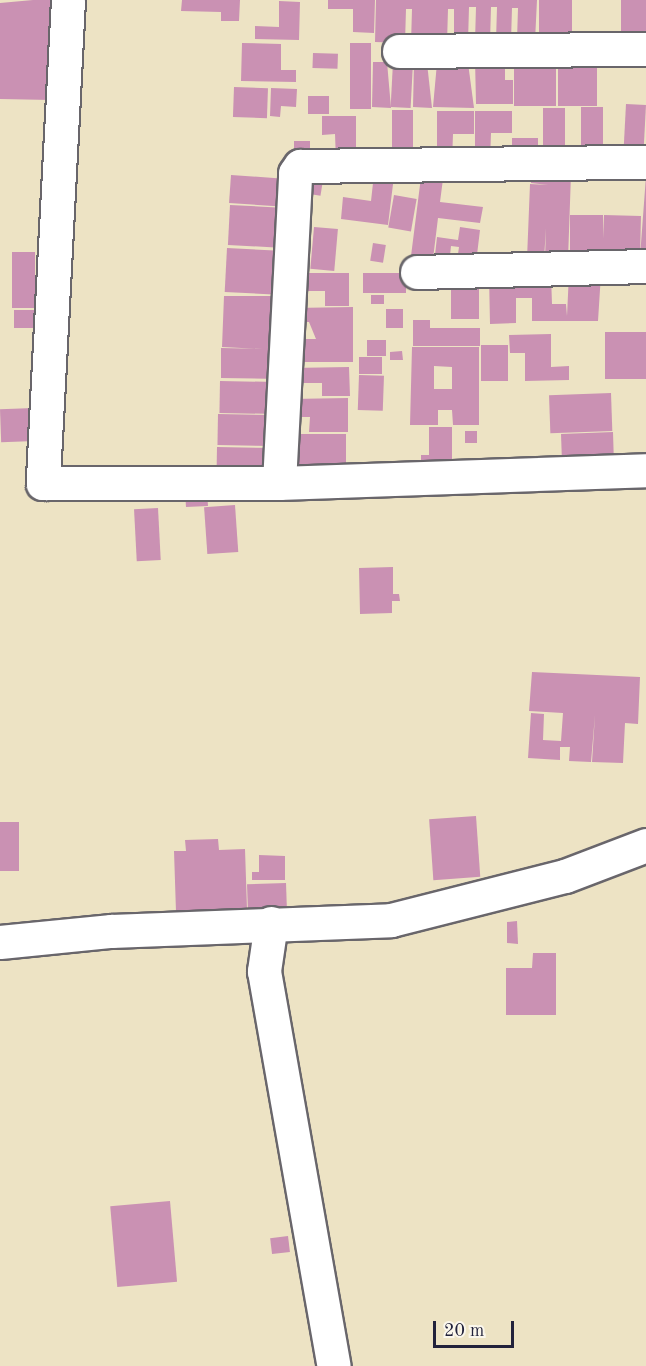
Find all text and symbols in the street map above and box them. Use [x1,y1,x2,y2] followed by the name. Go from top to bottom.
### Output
[436,1309,517,1347] scale bar
[444,1322,484,1340] text: 20 m

